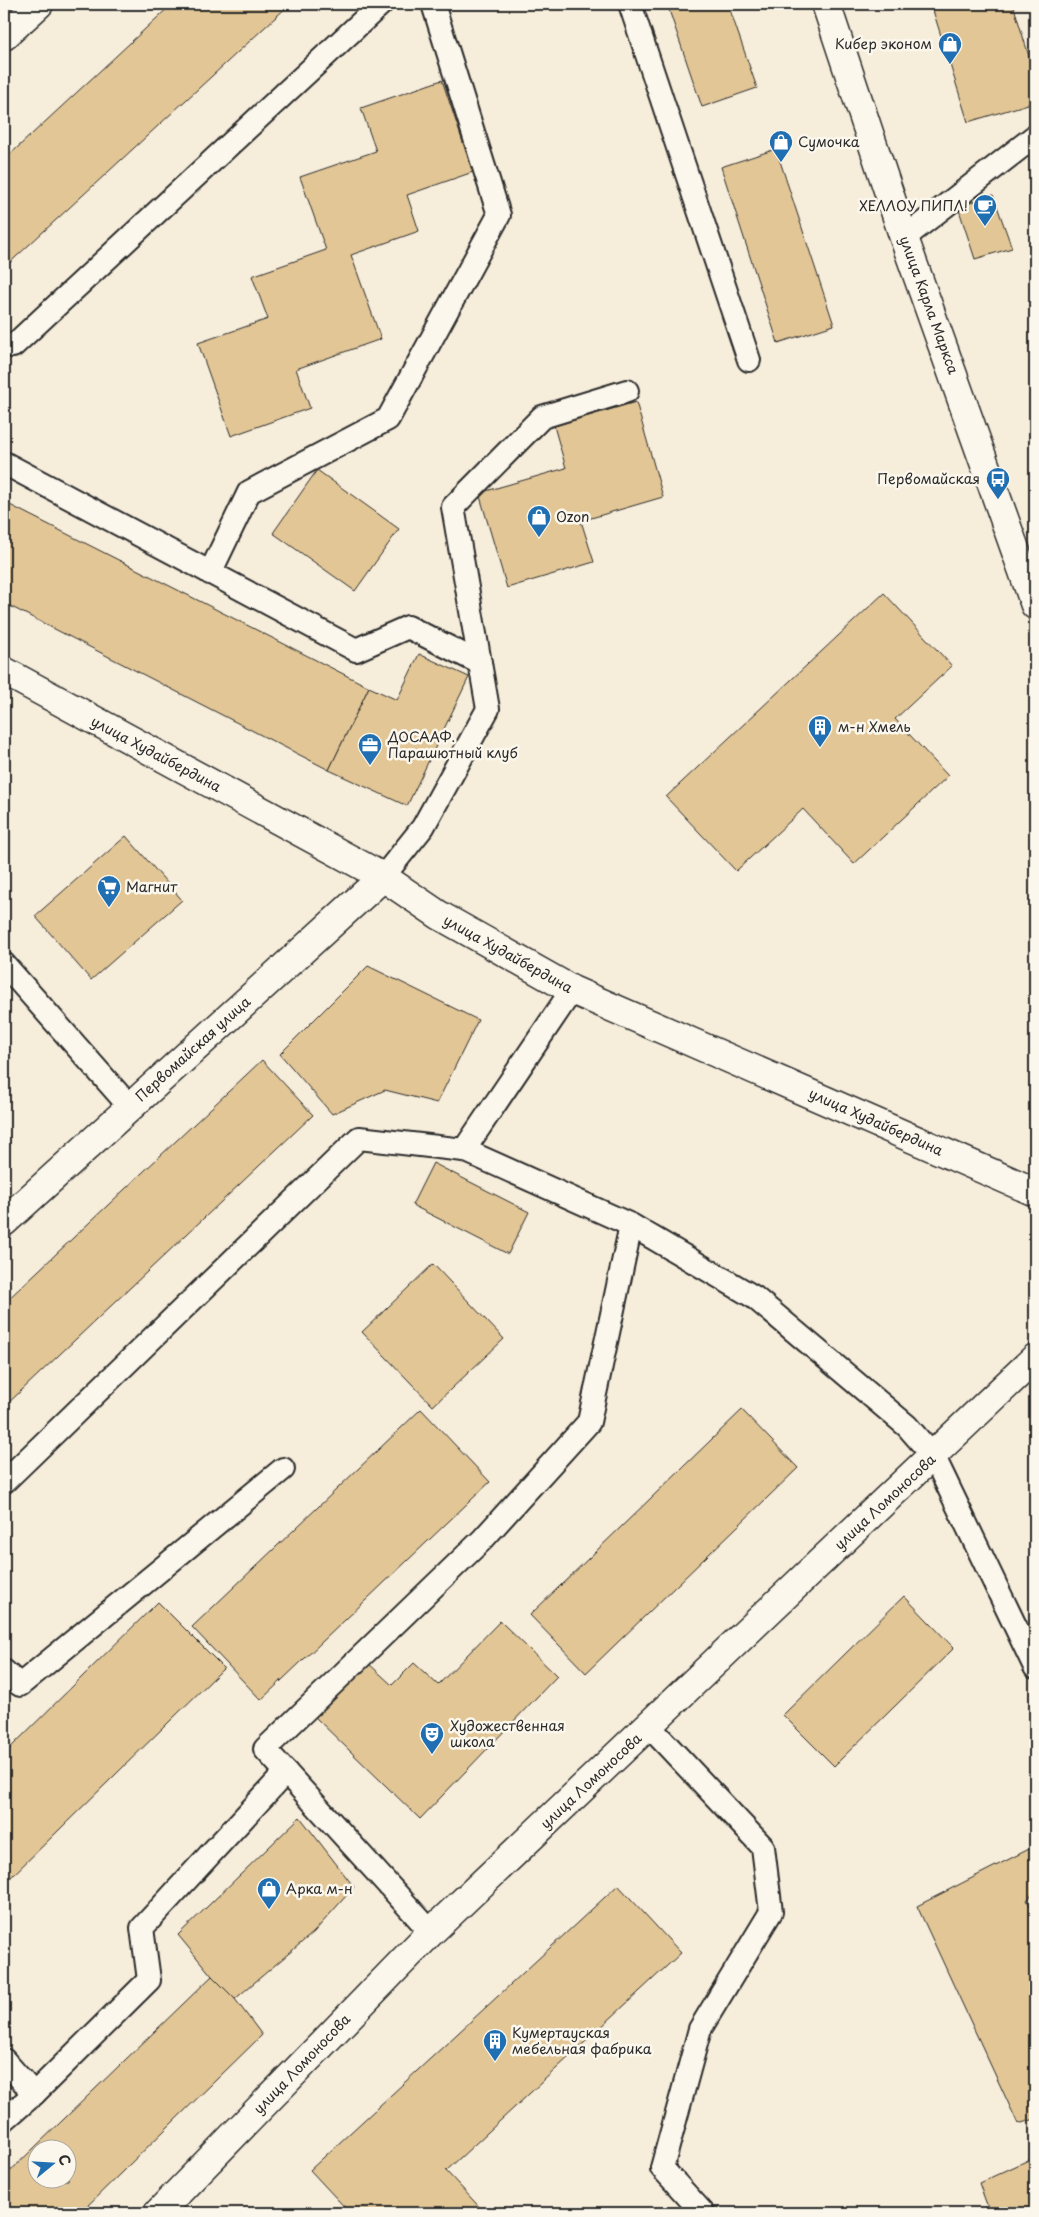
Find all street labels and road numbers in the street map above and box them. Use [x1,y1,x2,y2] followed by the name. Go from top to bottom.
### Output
[895,233,964,377] street label: улица Карла Маркса
[87,710,225,797] street label: улица Худайбердина
[440,909,577,998] street label: улица Худайбердина
[130,991,255,1106] street label: Первомайская улица
[806,1082,947,1161] street label: улица Худайбердина
[829,1449,940,1554] street label: улица Ломоносова
[535,1728,646,1833] street label: улица Ломоносова
[248,2009,355,2118] street label: улица Ломоносова

